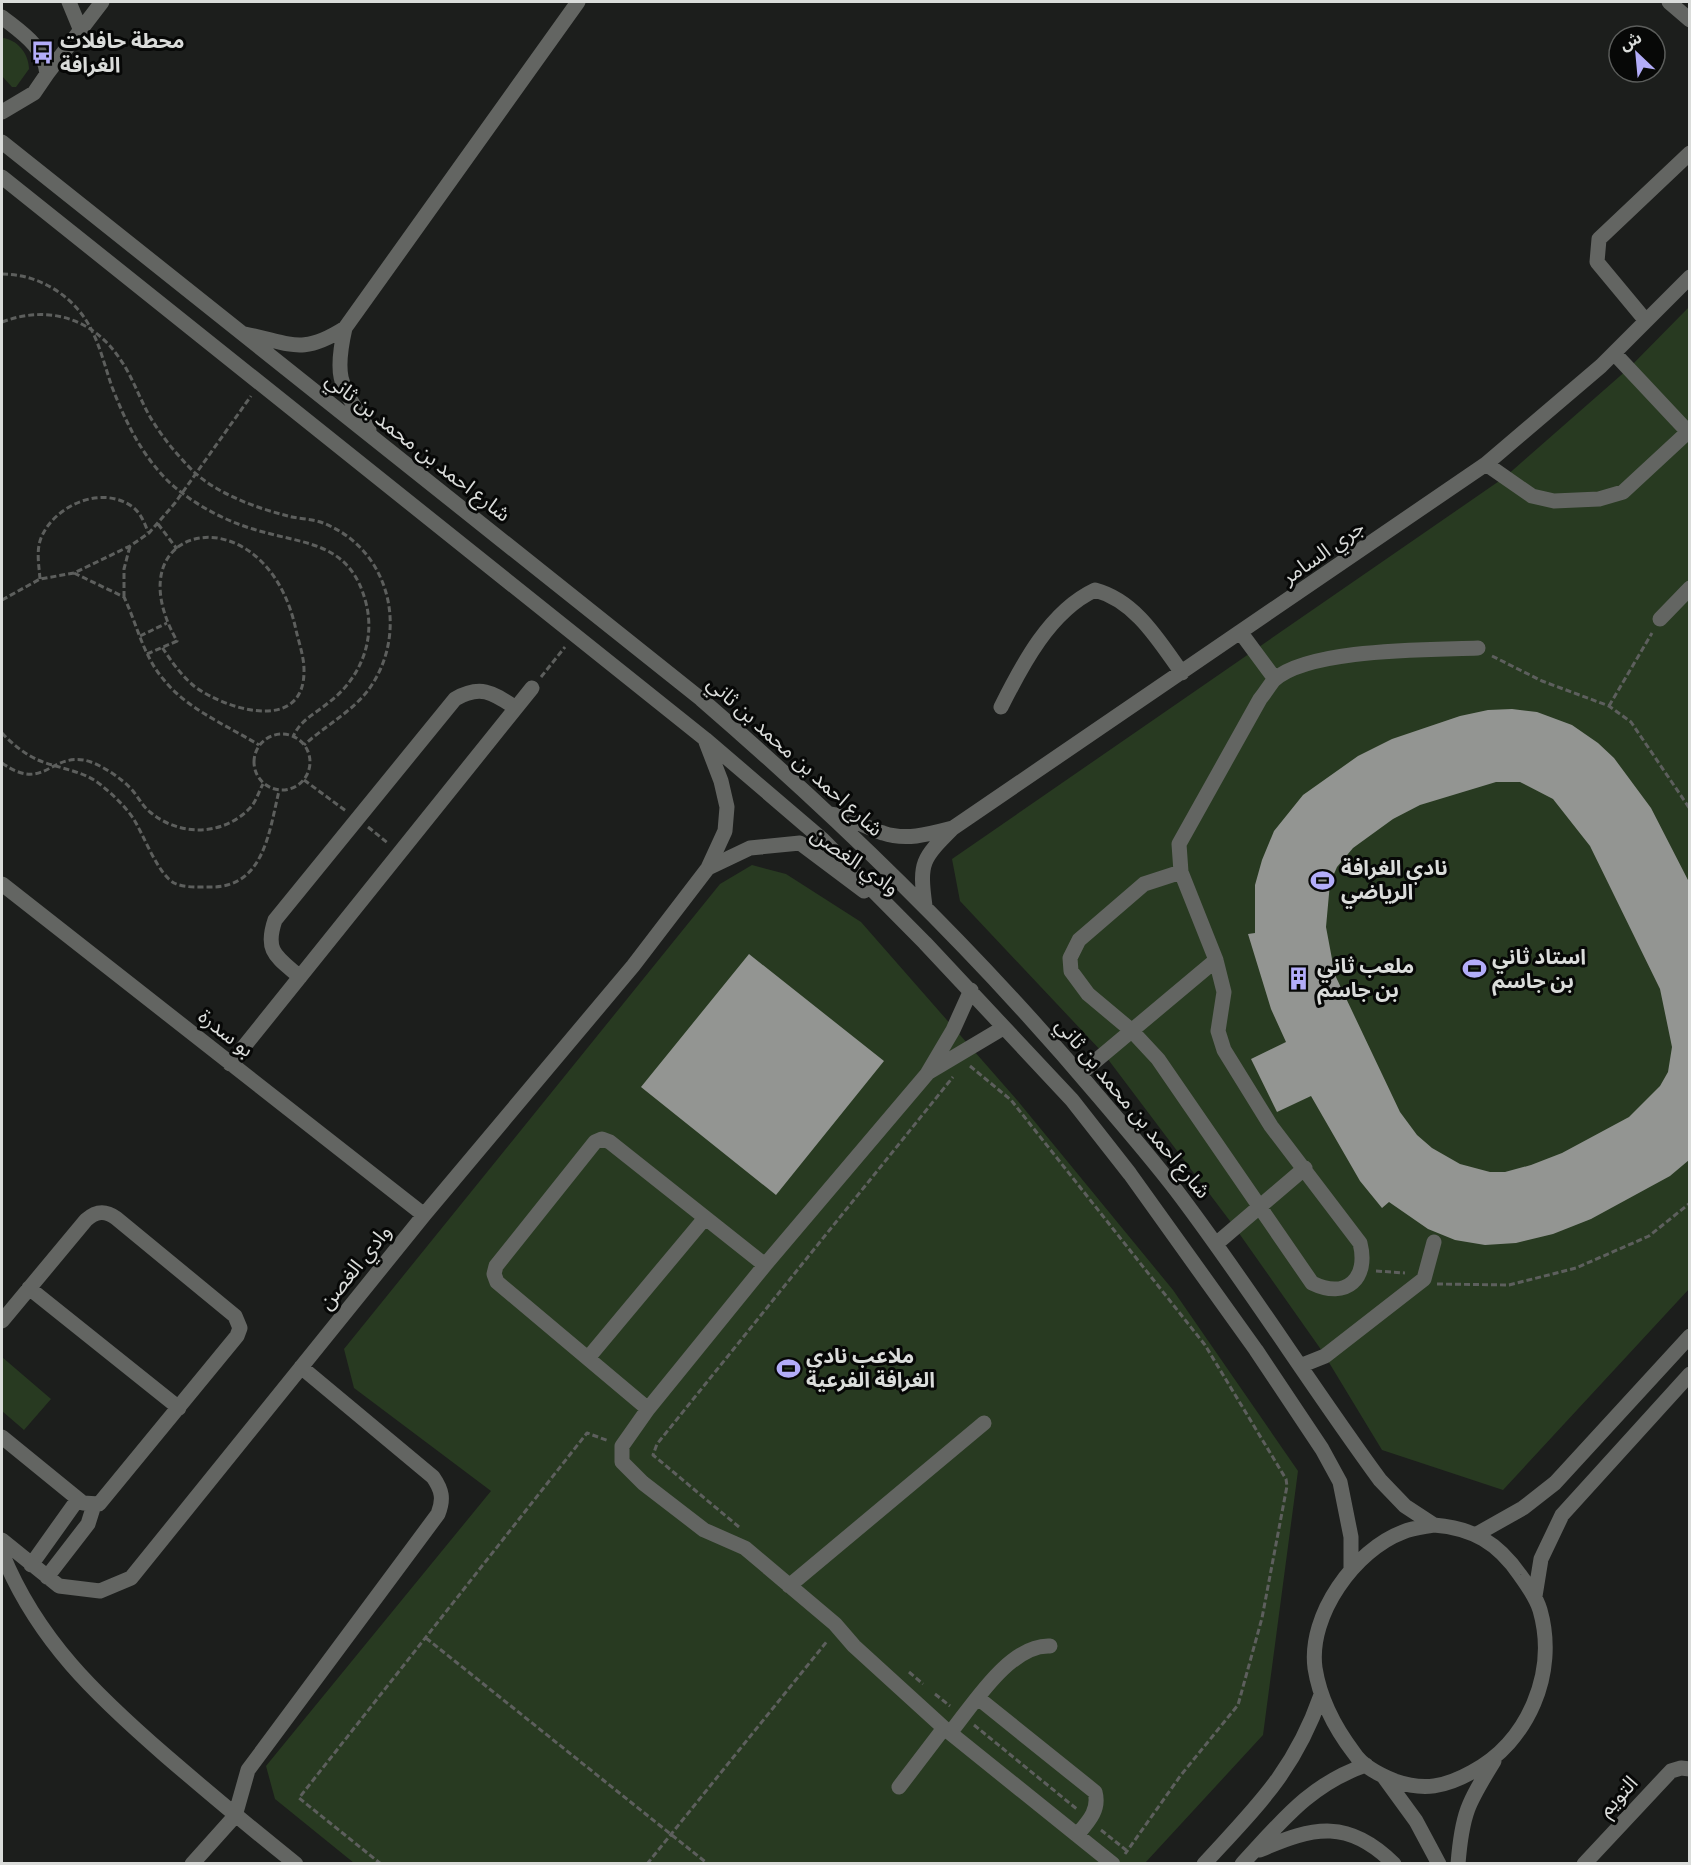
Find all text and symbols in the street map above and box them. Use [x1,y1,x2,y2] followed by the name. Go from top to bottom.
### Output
[60,24,185,80] place label: محطة حافلات الغرافة
[1607,24,1667,84] north arrow
[1615,25,1646,56] text: ش
[29,40,55,66] bus stop icon: محطة حافلات الغرافة
[318,363,518,530] street label: شارع احمد بن محمد بن ثاني
[1274,511,1371,593] street label: جري السامر
[700,667,891,844] street label: شارع احمد بن محمد بن ثاني
[804,818,906,903] street label: وادي الغصن
[1341,851,1448,909] place label: نادي الغرافة الرياضي
[1310,867,1336,893] sports icon: نادي الغرافة الرياضي
[1492,940,1586,996] place label: استاد ثاني بن جاسم
[1317,949,1414,1005] place label: ملعب ثاني بن جاسم
[1461,956,1487,982] sports icon: استاد ثاني بن جاسم
[1286,965,1312,991] building icon: ملعب ثاني بن جاسم
[192,1000,261,1064] street label: بو سدرة
[1048,1010,1219,1205] street label: شارع احمد بن محمد بن ثاني
[310,1217,399,1316] street label: وادي الغصن
[806,1339,935,1395] place label: ملاعب نادي الغرافة الفرعية
[775,1355,801,1381] sports icon: ملاعب نادي الغرافة الفرعية
[1590,1767,1645,1823] street label: التويم

